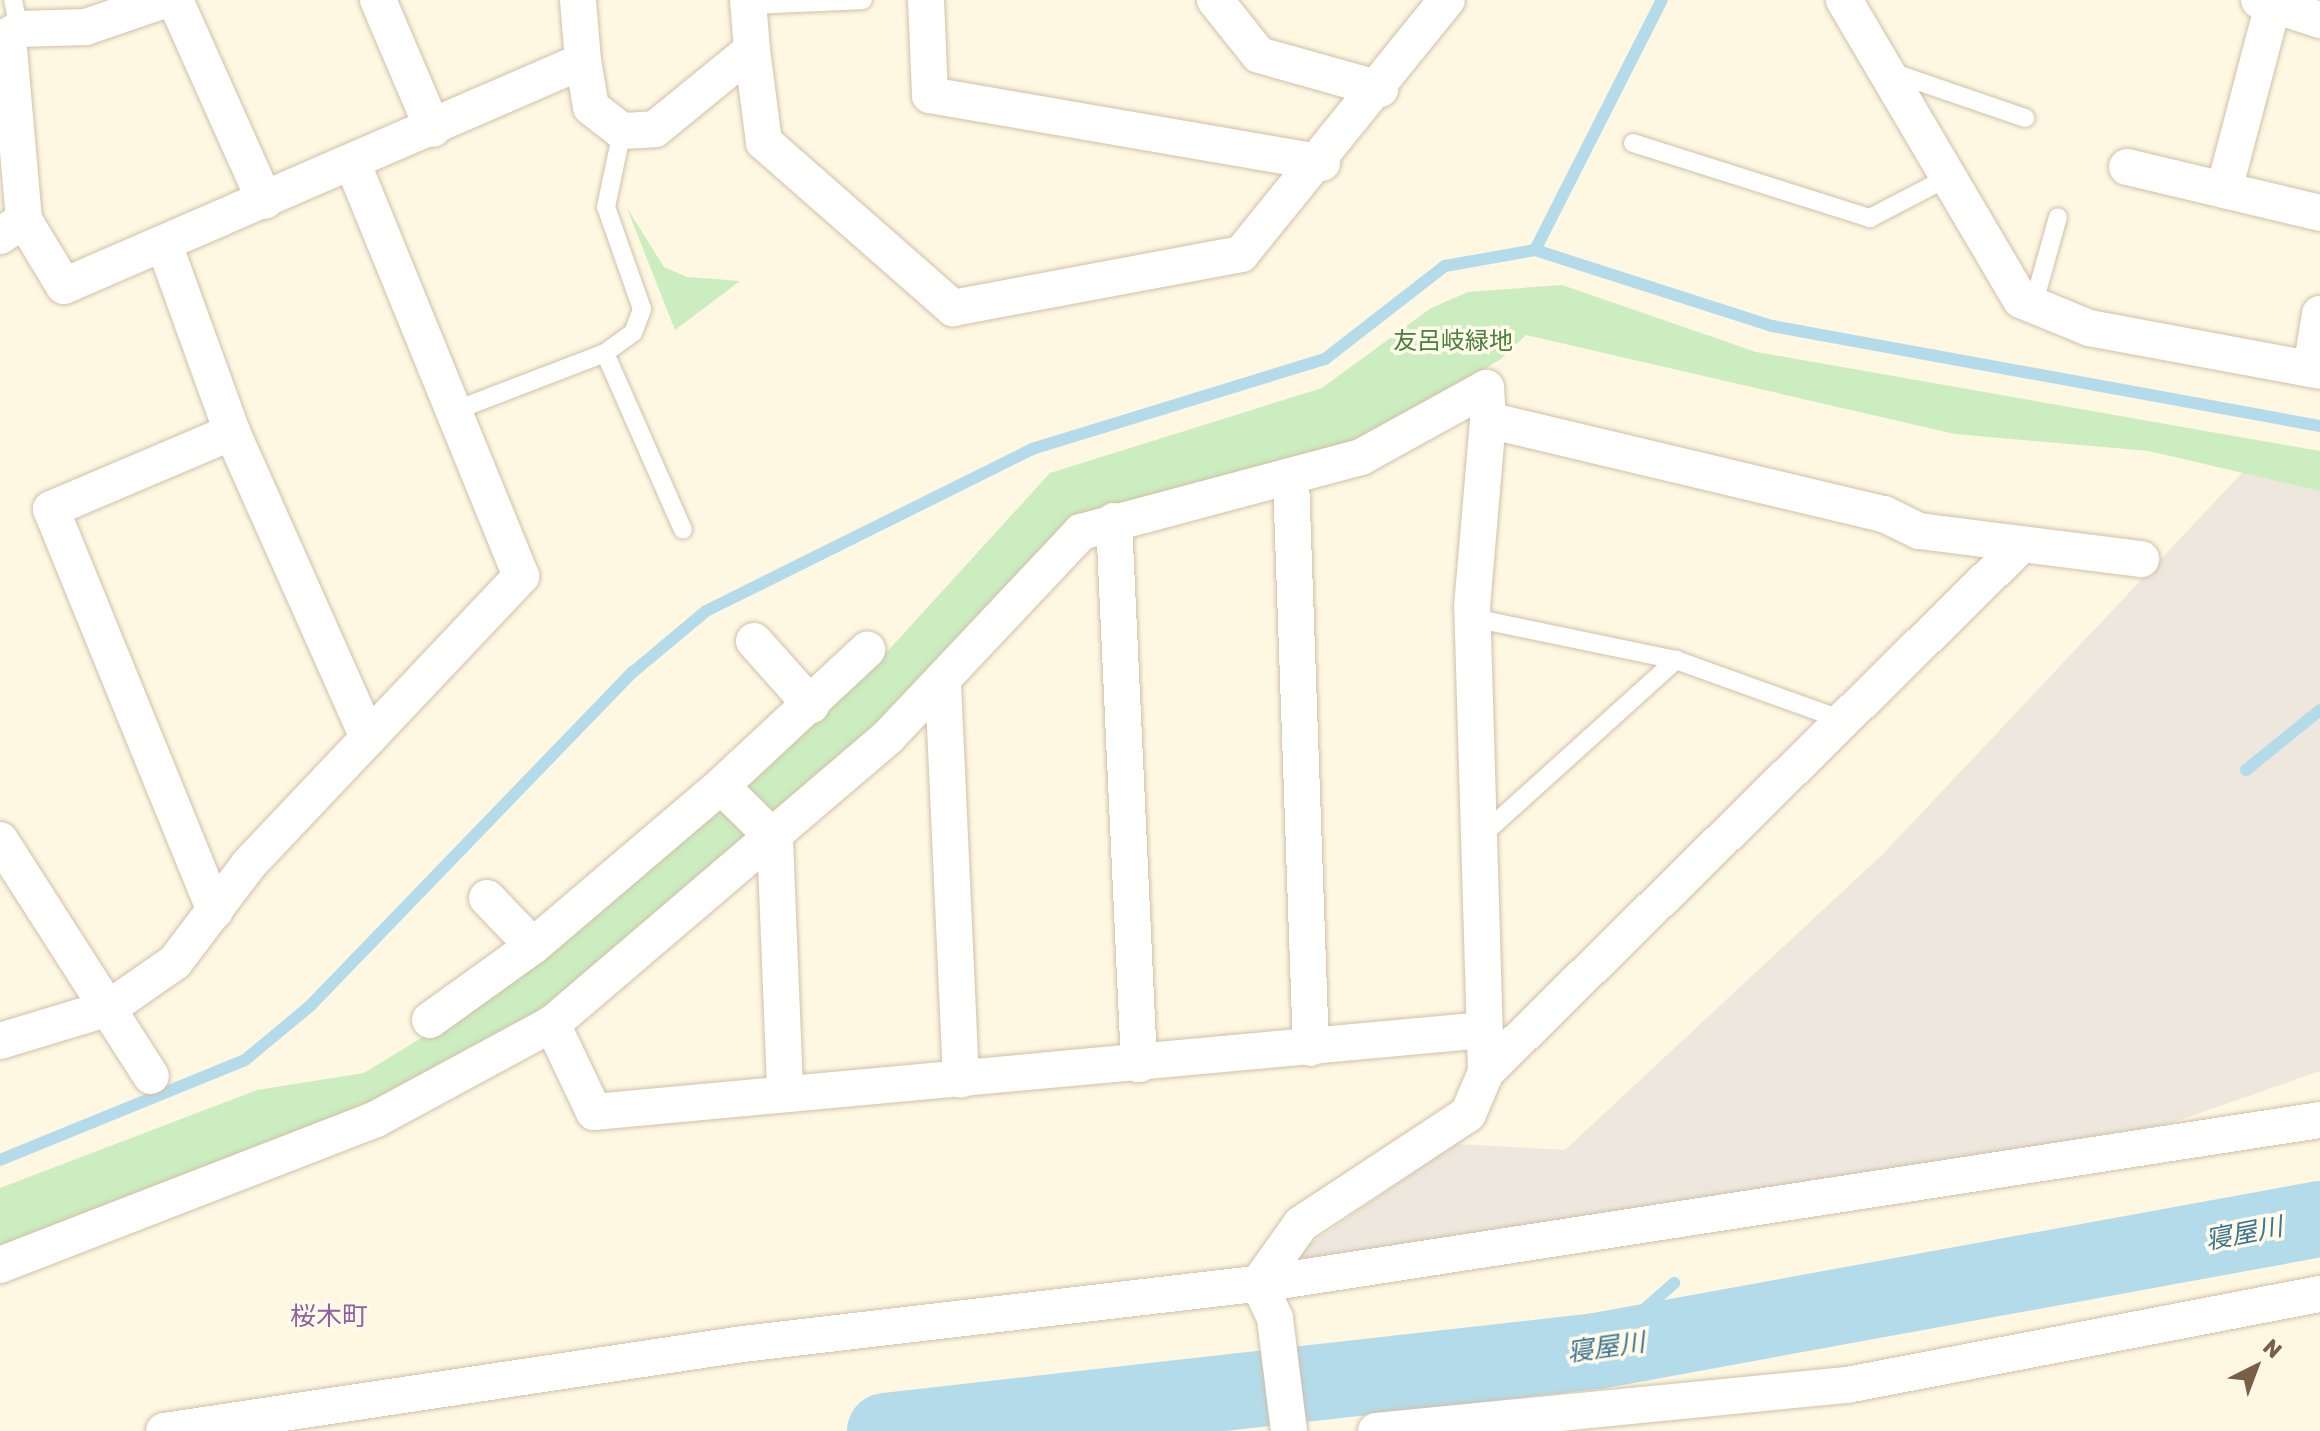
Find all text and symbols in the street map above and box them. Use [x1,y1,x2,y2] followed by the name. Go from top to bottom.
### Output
[1393,328,1513,356] park label: 友呂岐緑地
[2203,1211,2285,1257] water label: 寝屋川
[290,1301,368,1333] district label: 桜木町
[1565,1327,1647,1369] water label: 寝屋川
[2216,1327,2296,1407] north arrow
[2257,1333,2287,1364] text: N

